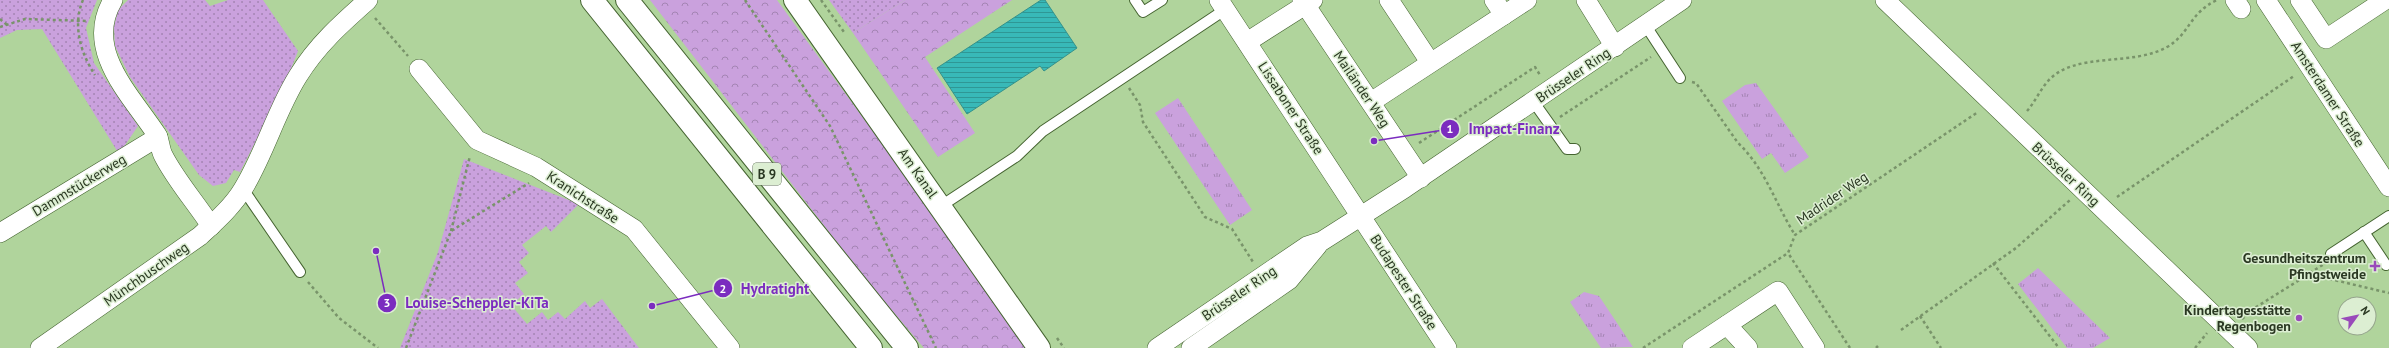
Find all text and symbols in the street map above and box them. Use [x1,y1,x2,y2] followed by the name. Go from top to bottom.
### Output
[2287,38,2369,150] street label: Amsterdamer Straße
[1532,43,1614,107] street label: Brüsseler Ring
[1330,47,1394,131] street label: Mailänder Weg
[1254,58,1328,158] street label: Lissaboner Straße
[1440,115,1568,142] callout: Impact-Finanz
[1468,119,1560,138] text: Impact-Finanz
[1447,121,1453,136] text: 1
[2028,138,2104,210] street label: Brüsseler Ring
[894,144,942,202] street label: Am Kanal
[29,150,129,220] street label: Dammstückerweg
[753,163,781,185] road number: B 9
[543,167,623,227] street label: Kranichstraße
[1793,167,1871,229] street label: Madrider Weg
[1366,231,1442,333] street label: Budapester Straße
[100,238,192,310] street label: Münchbuschweg
[2243,249,2366,283] place label: Gesundheitszentrum Pfingstweide
[2369,260,2381,272] marker: Gesundheitszentrum Pfingstweide
[1198,261,1280,325] street label: Brüsseler Ring
[713,275,817,302] callout: Hydratight
[741,279,810,298] text: Hydratight
[720,281,726,296] text: 2
[377,289,557,316] callout: Louise-Scheppler-KiTa
[405,293,549,312] text: Louise-Scheppler-KiTa
[384,295,390,310] text: 3
[2337,296,2377,336] north arrow
[2184,301,2291,335] place label: Kindertagesstätte Regenbogen
[2358,304,2373,317] text: N
[2294,313,2304,323] marker: Kindertagesstätte Regenbogen

